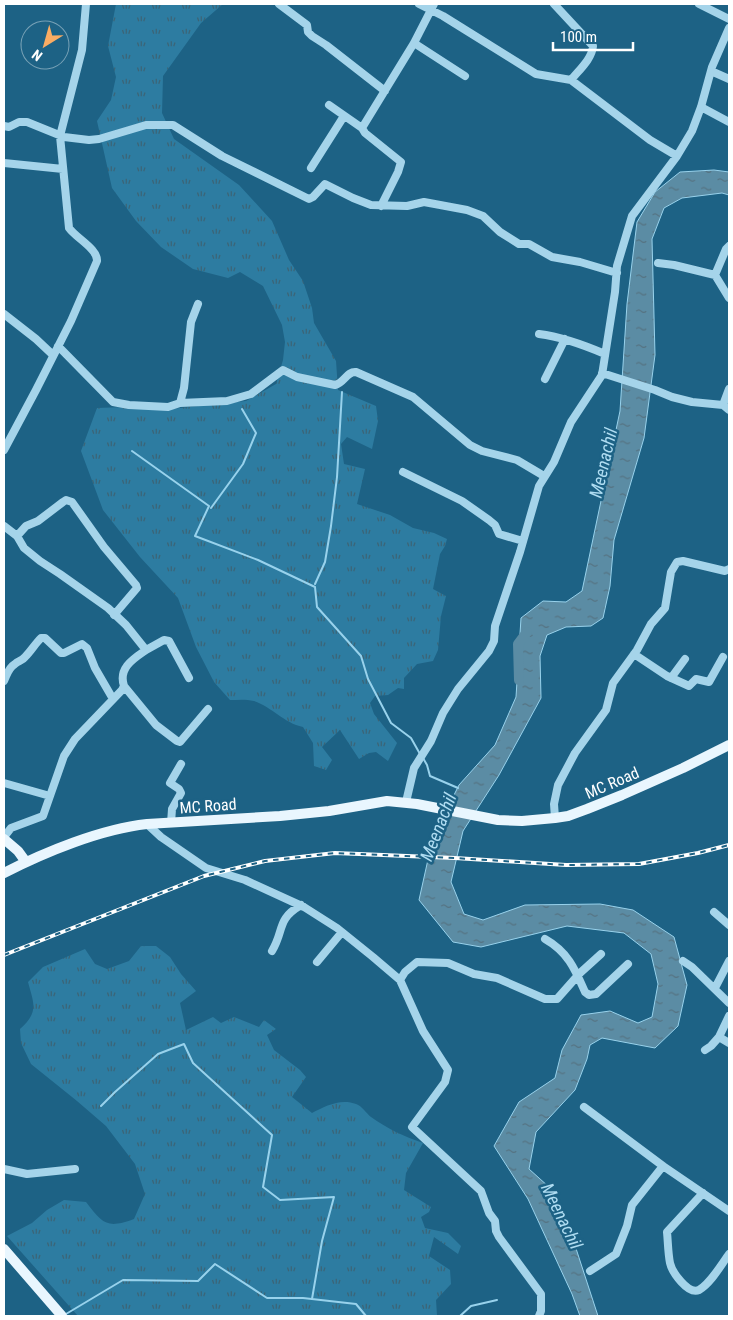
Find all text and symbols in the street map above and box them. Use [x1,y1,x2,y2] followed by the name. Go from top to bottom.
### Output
[20,20,70,70] north arrow
[553,20,633,52] scale bar
[560,28,597,46] text: 100 m
[29,46,45,64] text: N
[585,425,621,500] water label: Meenachil
[582,763,642,803] street label: MC Road
[415,789,461,864] water label: Meenachil
[179,795,237,817] street label: MC Road
[537,1180,587,1253] water label: Meenachil

